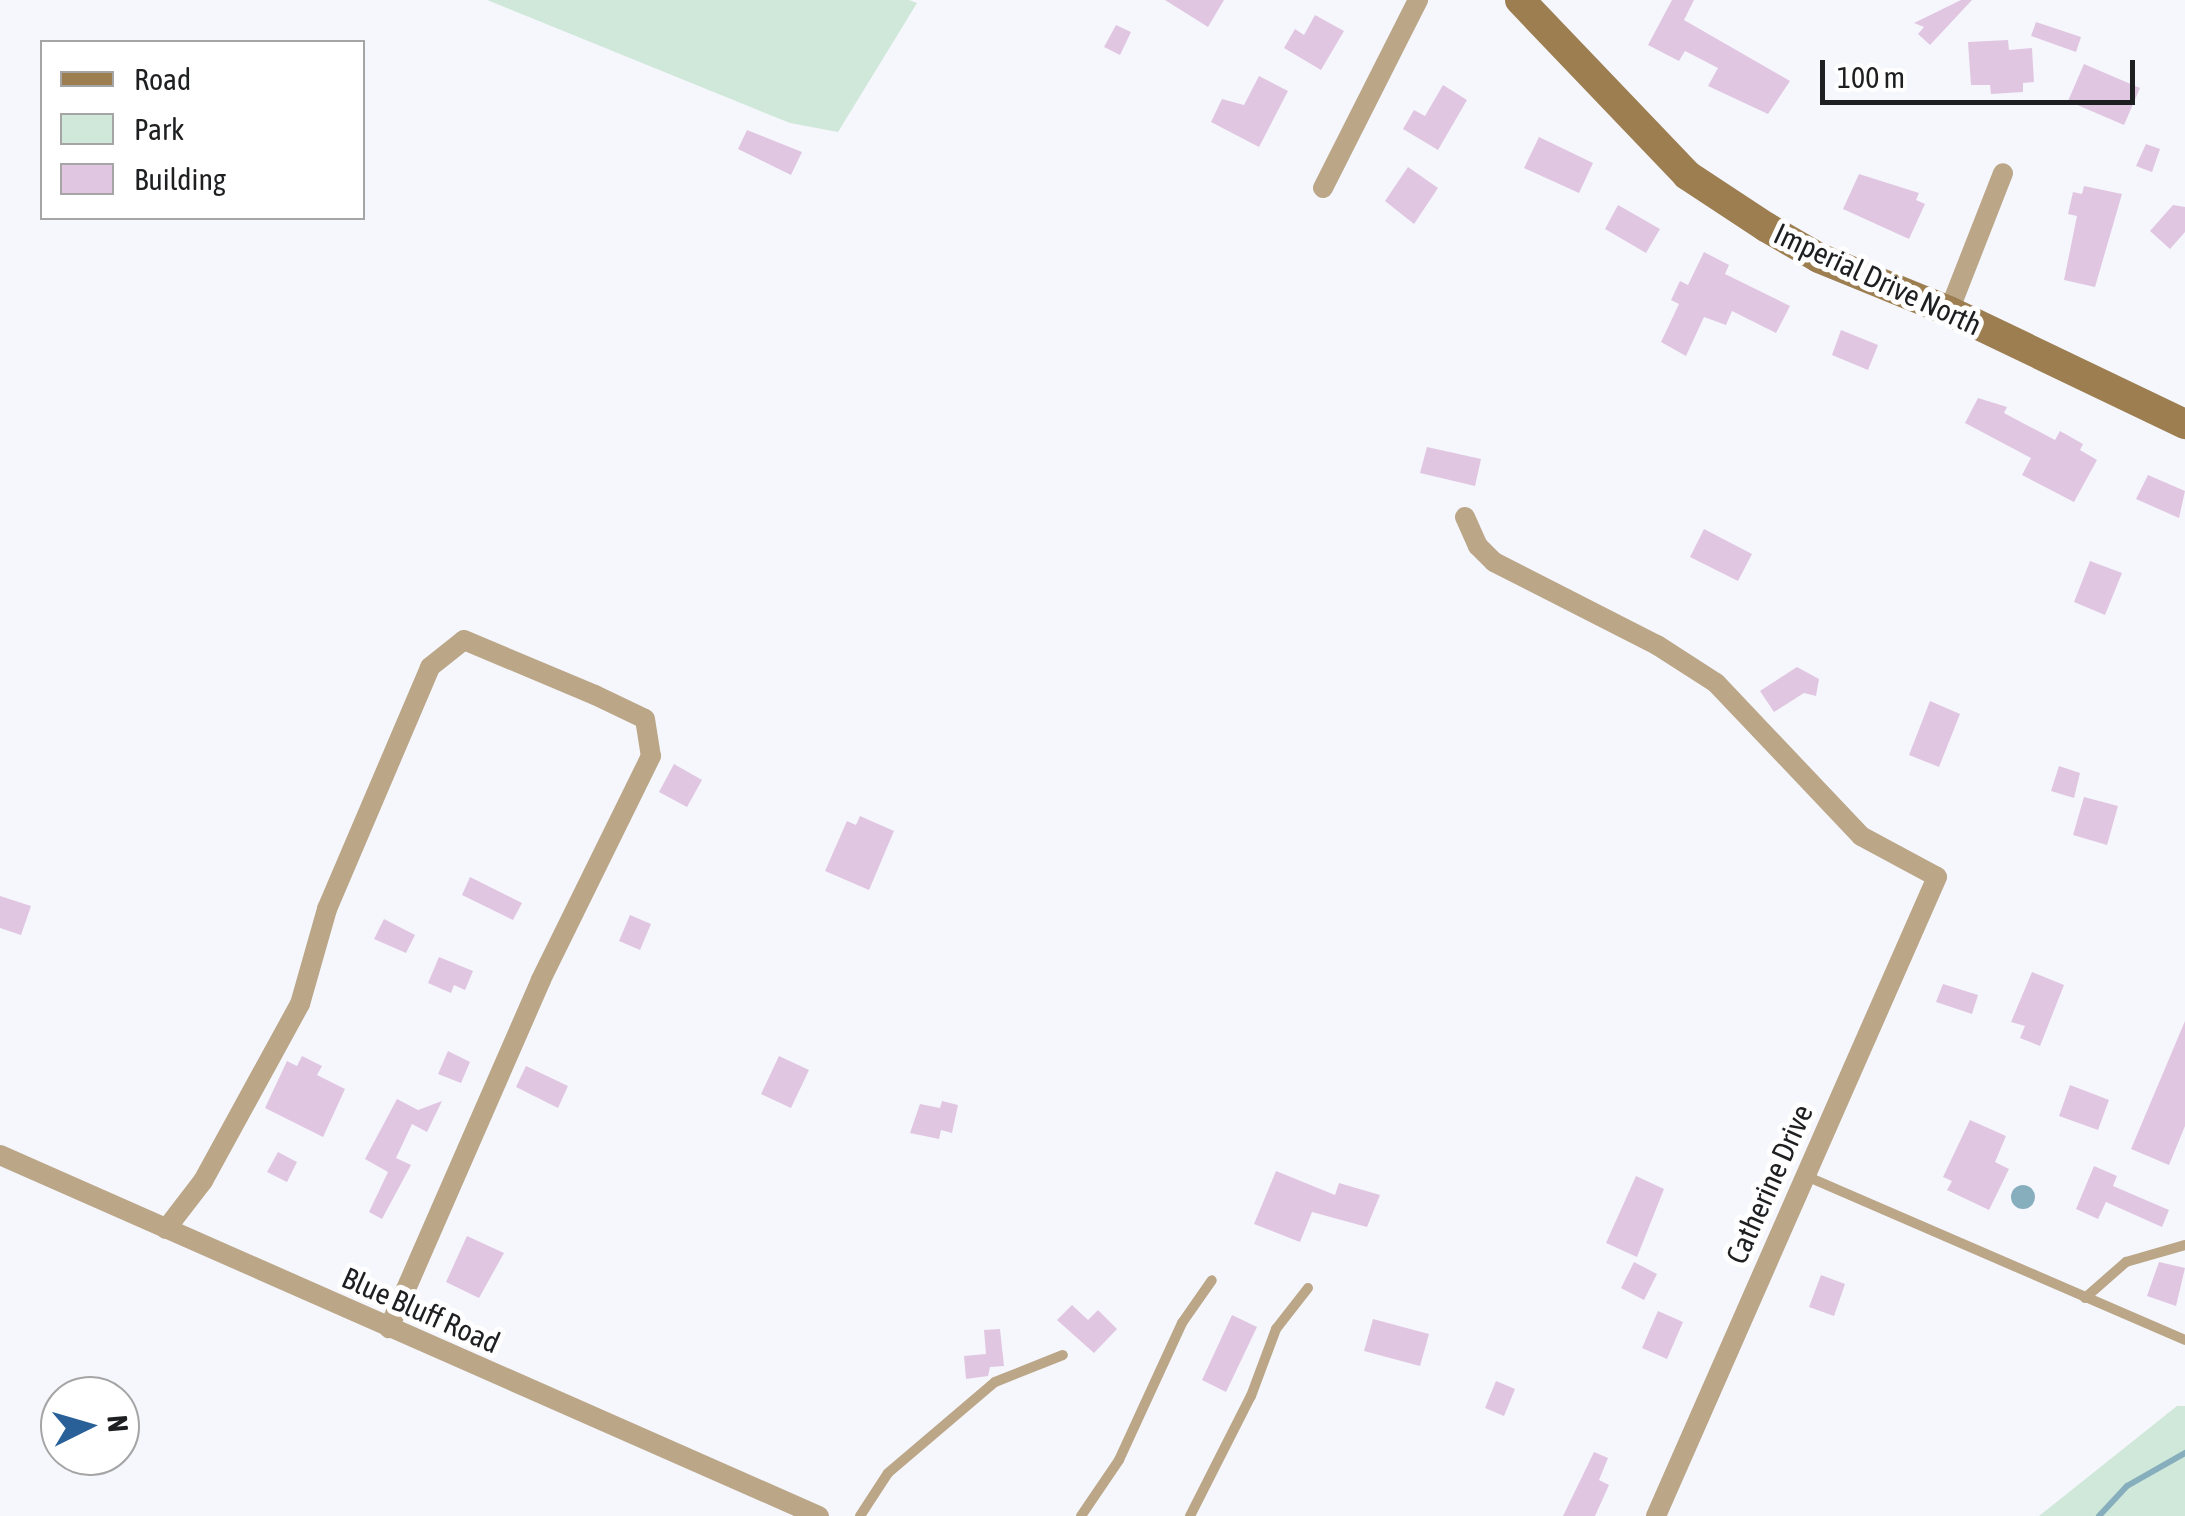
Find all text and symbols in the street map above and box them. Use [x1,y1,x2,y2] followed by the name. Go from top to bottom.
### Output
[40,40,365,220] legend
[1825,40,2140,102] scale bar
[1837,60,1905,94] text: 100 m
[134,62,191,96] text: Road
[134,112,184,146] text: Park
[134,162,226,196] text: Building
[1769,215,1987,343] street label: Imperial Drive North
[1718,1099,1820,1269] street label: Catherine Drive
[337,1259,505,1361] street label: Blue Bluff Road
[40,1376,140,1476] north arrow
[101,1414,135,1433] text: N

